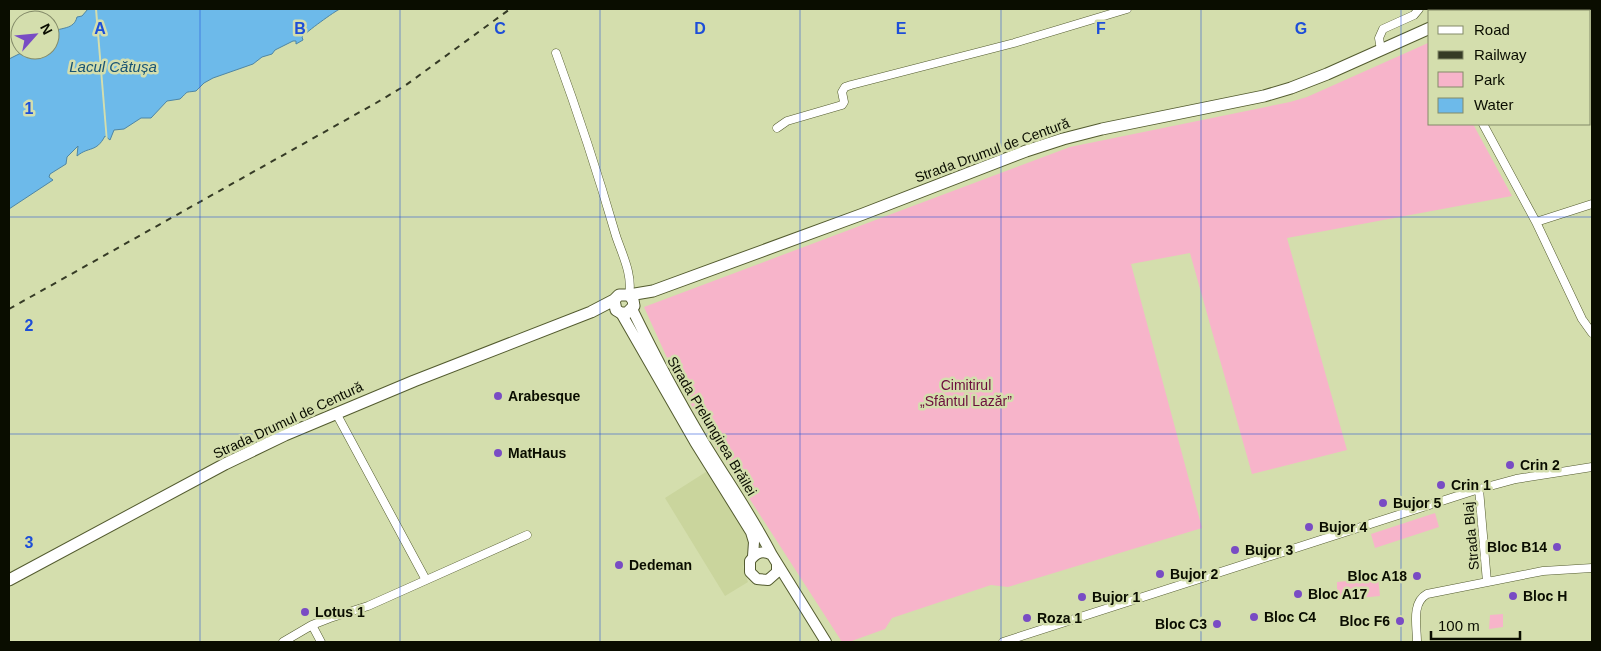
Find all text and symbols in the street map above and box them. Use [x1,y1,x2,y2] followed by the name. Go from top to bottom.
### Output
[10,10,60,60] north arrow
[1428,10,1591,125] legend
[94,20,106,37] text: A
[294,20,306,37] text: B
[494,20,506,37] text: C
[694,20,706,37] text: D
[896,20,907,37] text: E
[1096,20,1106,37] text: F
[1295,20,1307,37] text: G
[37,21,56,37] text: N
[1474,21,1510,38] text: Road
[1474,46,1527,63] text: Railway
[69,58,157,75] water label: Lacul Cătușa
[1474,71,1505,88] text: Park
[1474,96,1513,113] text: Water
[25,100,34,117] text: 1
[912,114,1072,185] street label: Strada Drumul de Centură
[25,317,34,334] text: 2
[664,354,760,498] street label: Strada Prelungirea Brăilei
[920,377,1012,409] park label: Cimitirul „Sfântul Lazăr”
[211,378,366,462] street label: Strada Drumul de Centură
[508,388,581,404] place label: Arabesque
[492,390,504,402] marker: Arabesque
[508,445,567,461] place label: MatHaus
[492,447,504,459] marker: MatHaus
[1520,457,1560,473] place label: Crin 2
[1504,459,1516,471] marker: Crin 2
[1451,477,1491,493] place label: Crin 1
[1435,479,1447,491] marker: Crin 1
[1393,495,1441,511] place label: Bujor 5
[1377,497,1389,509] marker: Bujor 5
[1460,501,1482,571] street label: Strada Blaj
[1319,519,1367,535] place label: Bujor 4
[1303,521,1315,533] marker: Bujor 4
[25,534,34,551] text: 3
[1487,539,1547,555] place label: Bloc B14
[1551,541,1563,553] marker: Bloc B14
[1245,542,1293,558] place label: Bujor 3
[1229,544,1241,556] marker: Bujor 3
[629,557,692,573] place label: Dedeman
[613,559,625,571] marker: Dedeman
[1170,566,1218,582] place label: Bujor 2
[1154,568,1166,580] marker: Bujor 2
[1348,568,1407,584] place label: Bloc A18
[1411,570,1423,582] marker: Bloc A18
[1308,586,1368,602] place label: Bloc A17
[1292,588,1304,600] marker: Bloc A17
[1523,588,1567,604] place label: Bloc H
[1092,589,1140,605] place label: Bujor 1
[1507,590,1519,602] marker: Bloc H
[1076,591,1088,603] marker: Bujor 1
[315,604,365,620] place label: Lotus 1
[299,606,311,618] marker: Lotus 1
[1431,608,1520,640] scale bar
[1264,609,1316,625] place label: Bloc C4
[1037,610,1082,626] place label: Roza 1
[1248,611,1260,623] marker: Bloc C4
[1021,612,1033,624] marker: Roza 1
[1339,613,1390,629] place label: Bloc F6
[1394,615,1406,627] marker: Bloc F6
[1155,616,1207,632] place label: Bloc C3
[1438,617,1480,634] text: 100 m
[1211,618,1223,630] marker: Bloc C3

